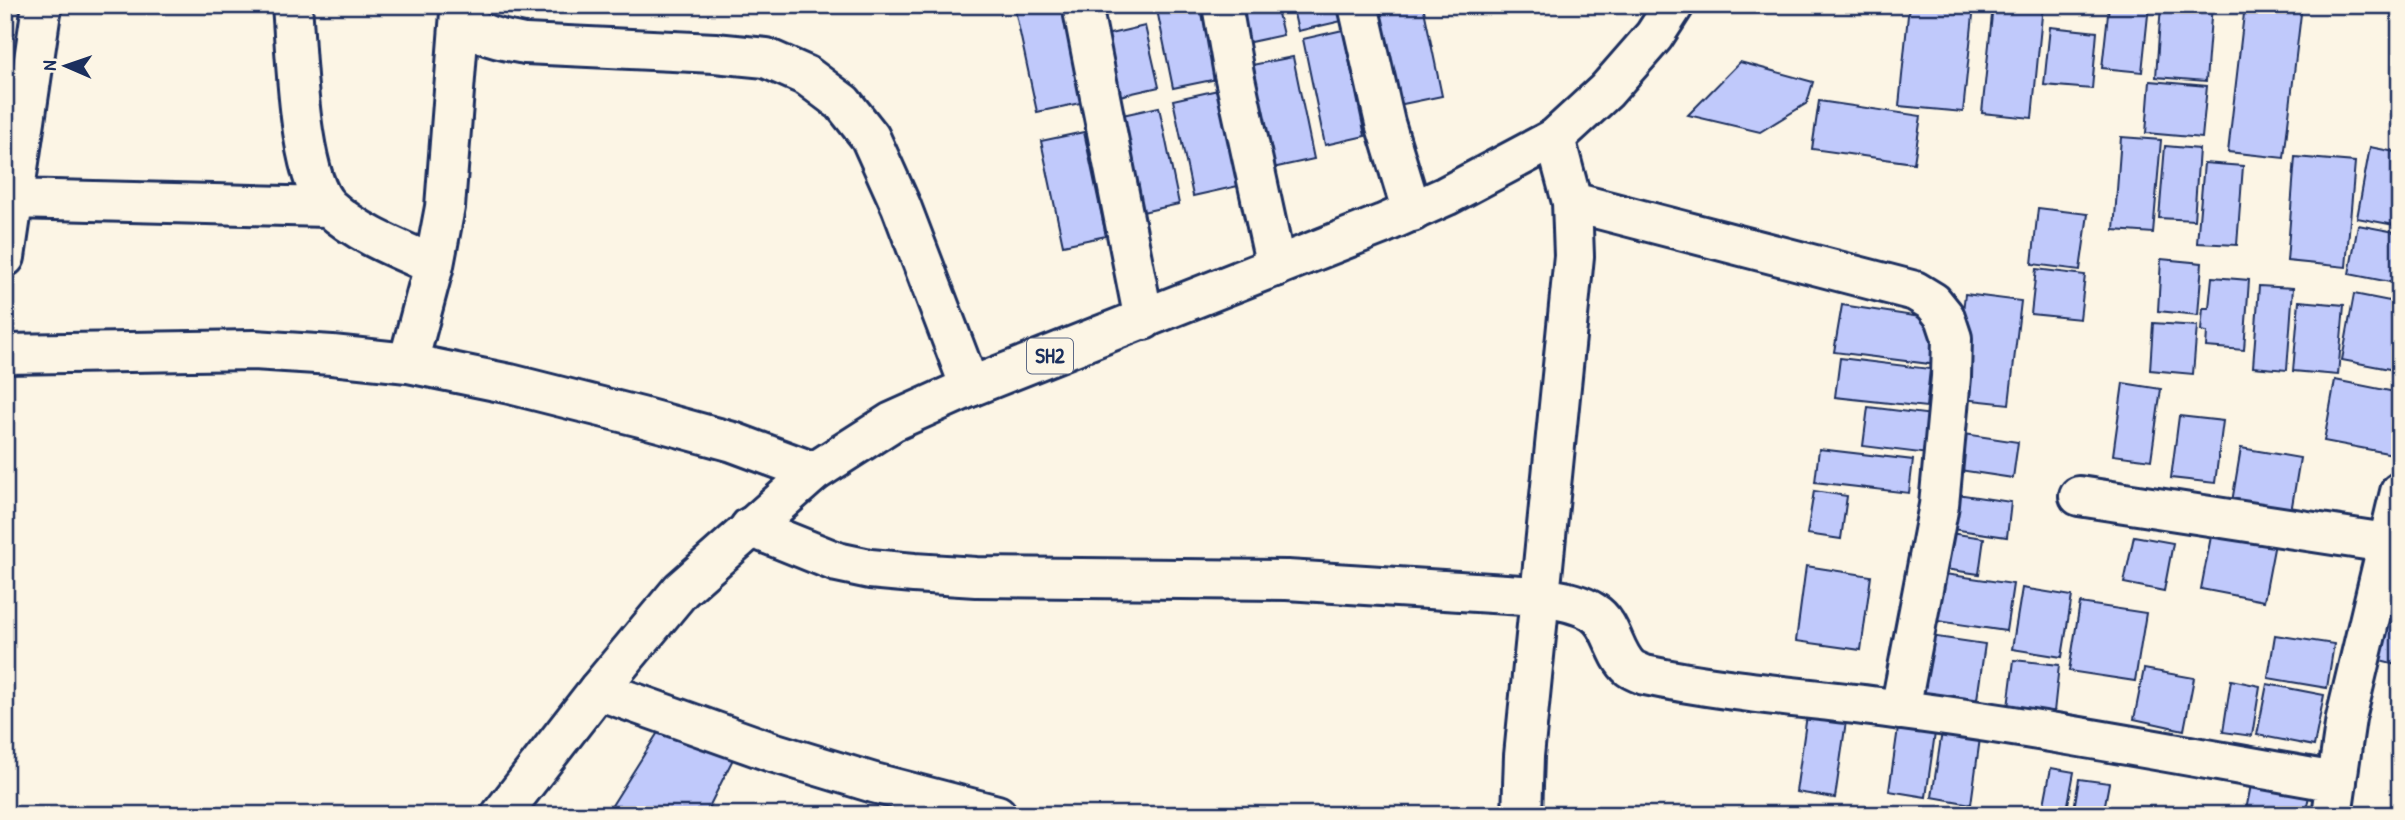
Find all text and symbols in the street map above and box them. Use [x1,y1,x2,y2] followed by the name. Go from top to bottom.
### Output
[32,32,102,102] north arrow
[36,60,62,71] text: N
[1027,338,1073,374] road number: SH2

